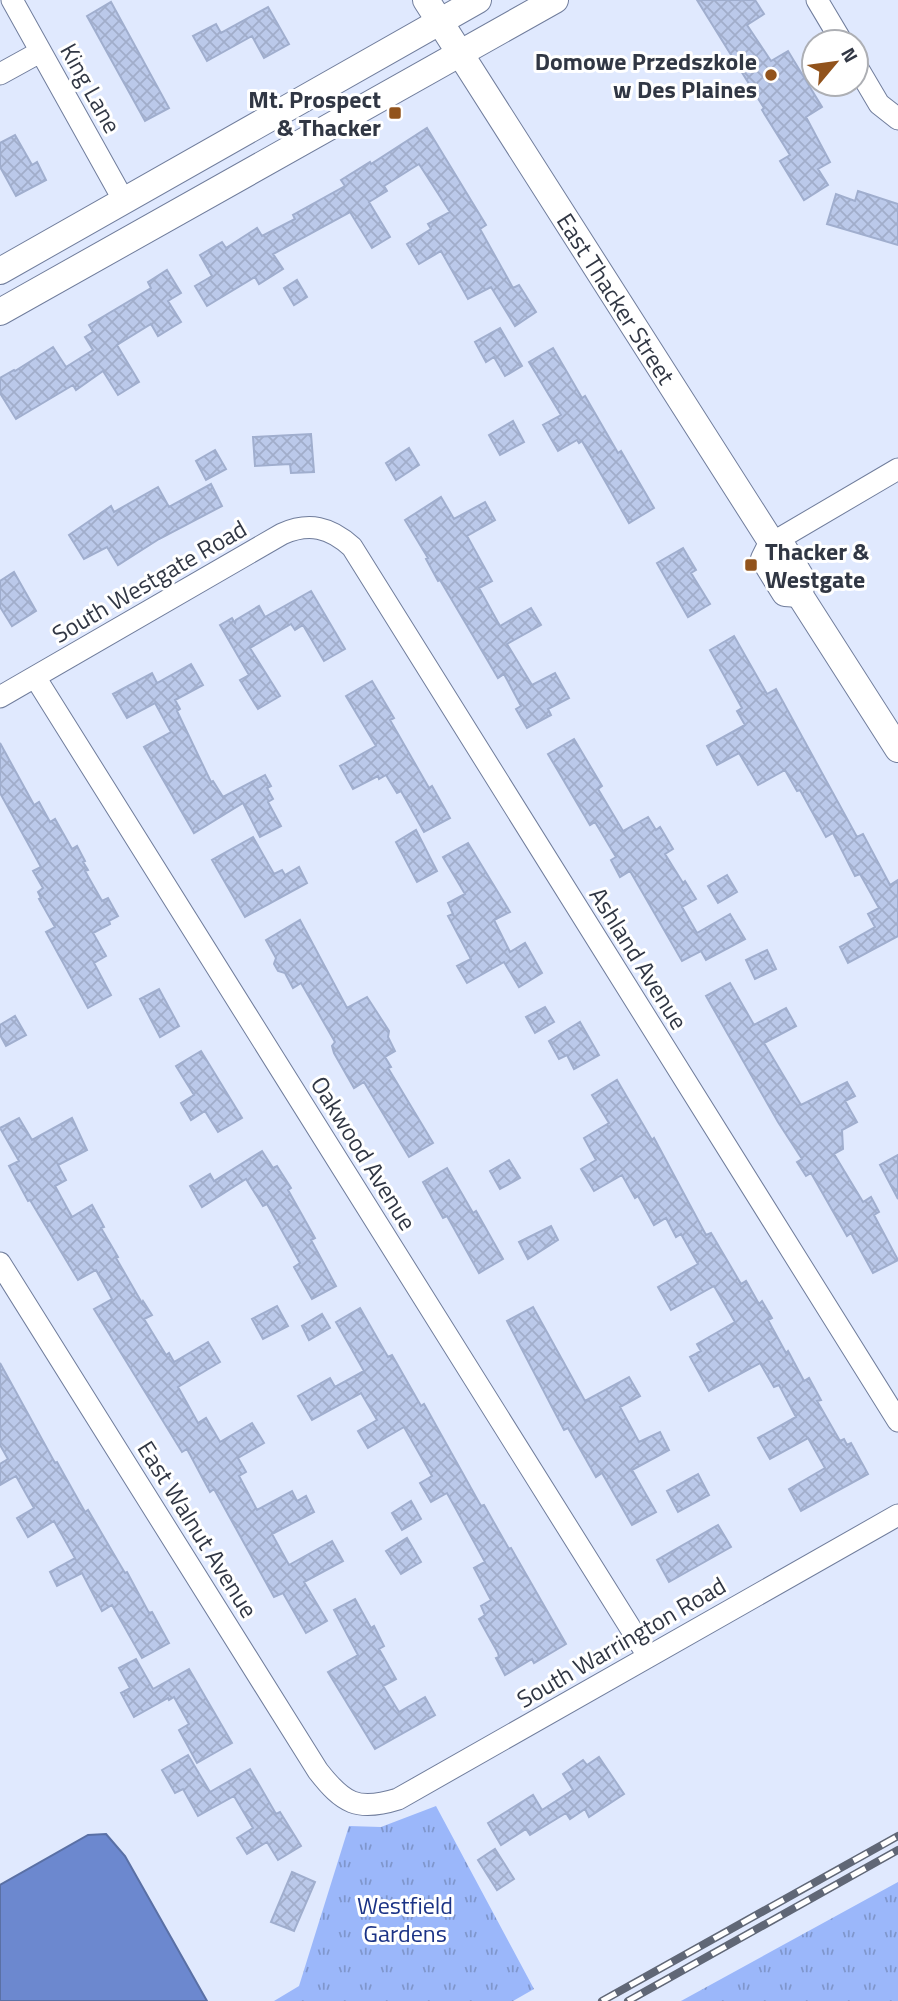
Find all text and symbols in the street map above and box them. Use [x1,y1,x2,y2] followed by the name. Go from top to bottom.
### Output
[800,28,870,98] north arrow
[52,36,130,140] street label: King Lane
[834,42,866,67] text: N
[535,43,757,107] place label: Domowe Przedszkole w Des Plaines
[763,67,779,83] marker: Domowe Przedszkole w Des Plaines
[248,81,381,145] place label: Mt. Prospect & Thacker
[387,105,403,121] marker: Mt. Prospect & Thacker
[548,206,685,392] street label: East Thacker Street
[45,510,253,652] street label: South Westgate Road
[765,533,869,597] place label: Thacker & Westgate
[743,557,759,573] marker: Thacker & Westgate
[581,880,697,1036] street label: Ashland Avenue
[302,1069,426,1237] street label: Oakwood Avenue
[129,1433,267,1625] street label: East Walnut Avenue
[510,1567,732,1717] street label: South Warrington Road
[357,1887,453,1951] park label: Westfield Gardens

